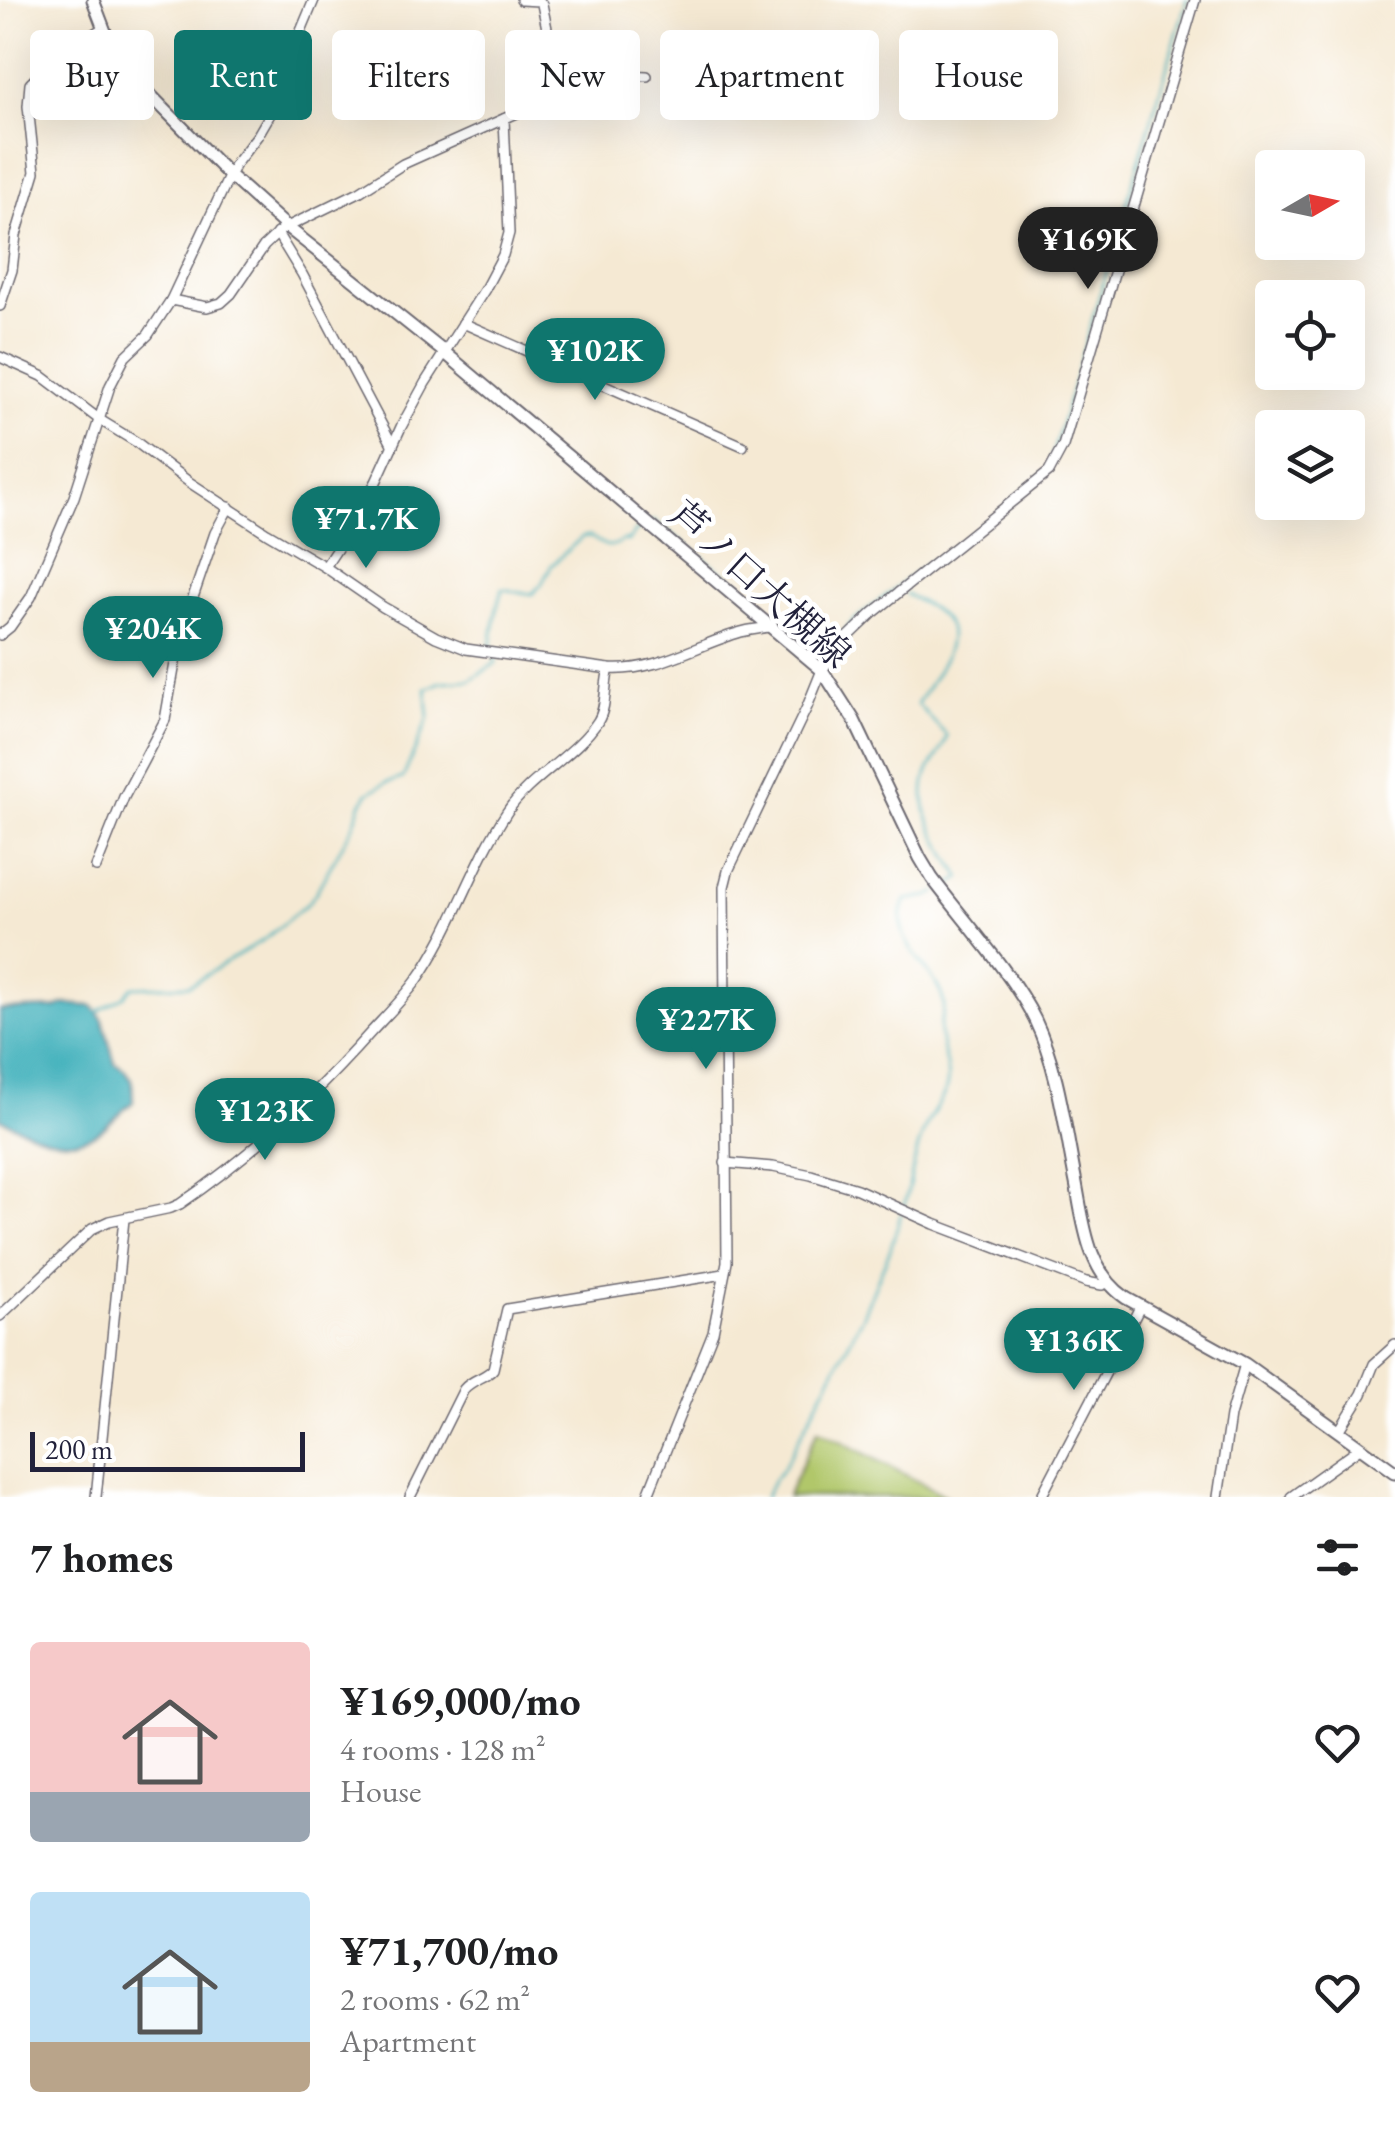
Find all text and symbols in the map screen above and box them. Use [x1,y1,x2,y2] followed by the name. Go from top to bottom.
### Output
[30,30,154,120] chip: Buy
[174,30,312,120] chip: Rent
[332,30,485,120] chip: Filters
[505,30,640,120] chip: New
[660,30,879,120] chip: Apartment
[899,30,1058,120] chip: House
[1255,150,1365,260] north arrow
[1255,150,1365,520] map controls
[1018,207,1158,292] pin: ¥169K
[1040,218,1136,260] text: ¥169K
[1255,280,1365,390] button: locate
[525,318,665,403] pin: ¥102K
[547,329,643,371] text: ¥102K
[1255,410,1365,520] button: layers
[285,486,447,571] pin: ¥71.7K
[659,489,861,678] street label: 芦ノ口大槻線
[314,497,418,539] text: ¥71.7K
[83,596,223,681] pin: ¥204K
[105,607,201,649] text: ¥204K
[636,987,776,1072] pin: ¥227K
[658,998,754,1040] text: ¥227K
[195,1078,335,1163] pin: ¥123K
[217,1089,313,1131] text: ¥123K
[1004,1308,1144,1393] pin: ¥136K
[1026,1319,1122,1361] text: ¥136K
[30,1427,305,1472] scale bar
[45,1431,113,1467] text: 200 m
[30,1530,173,1585] text: 7 homes
[1310,1530,1365,1585] icon: filters
[340,1673,581,1728] text: ¥169,000/mo
[110,1682,230,1802] icon: home
[1310,1715,1365,1770] icon: heart
[340,1728,546,1770] text: 4 rooms · 128 m²
[340,1770,421,1812] text: House
[340,1923,558,1978] text: ¥71,700/mo
[110,1932,230,2052] icon: home
[1310,1965,1365,2020] icon: heart
[340,1978,530,2020] text: 2 rooms · 62 m²
[340,2020,476,2062] text: Apartment

